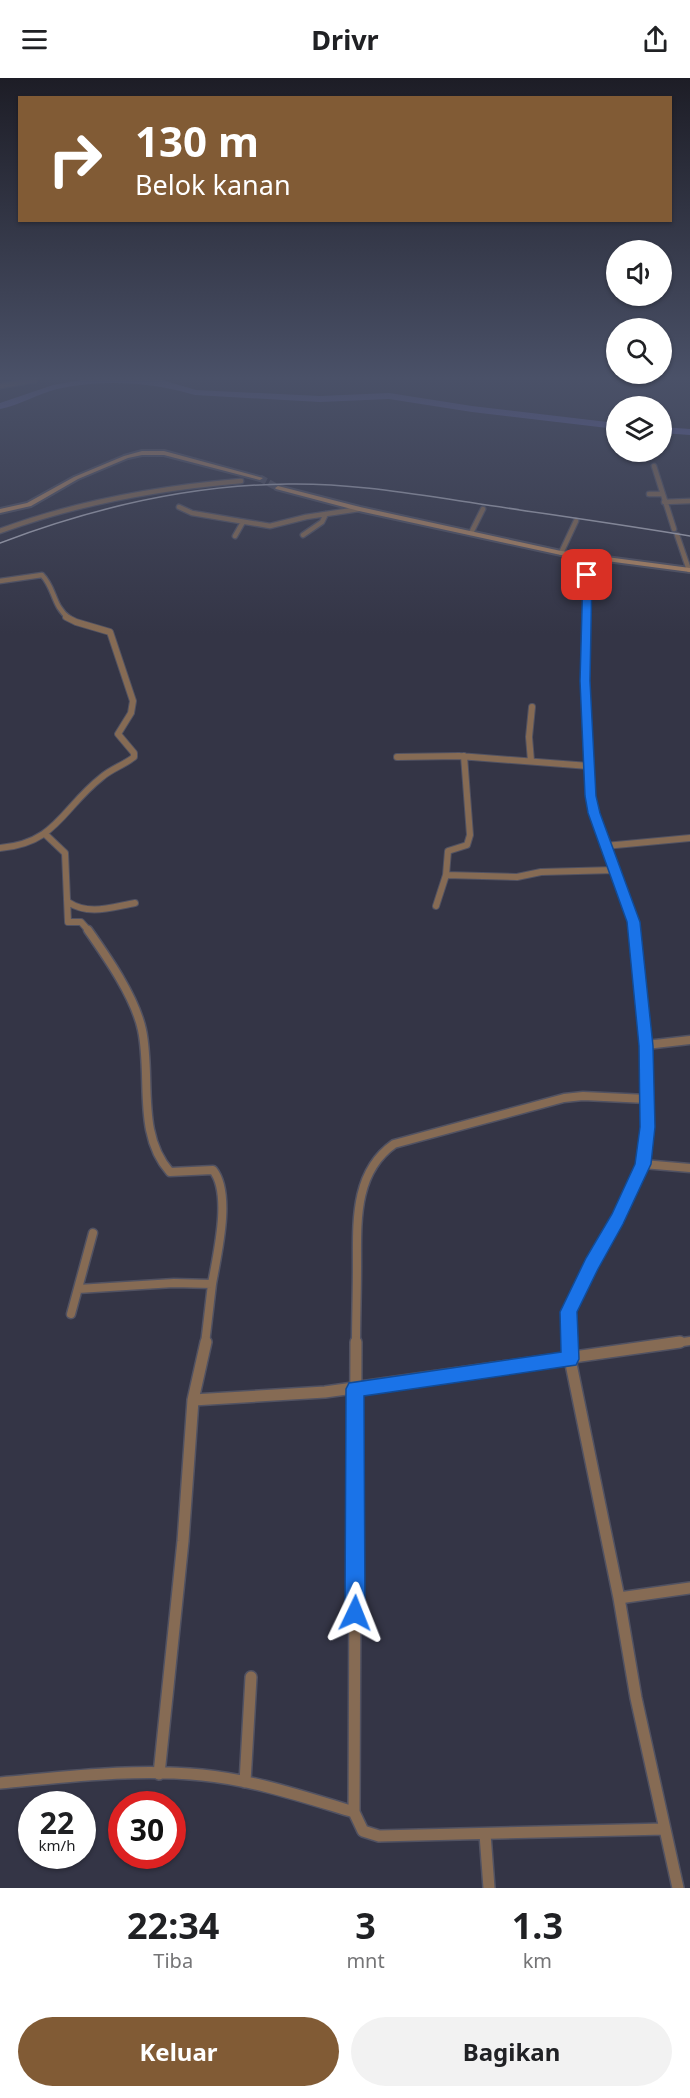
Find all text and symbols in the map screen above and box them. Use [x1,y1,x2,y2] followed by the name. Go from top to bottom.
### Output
[311,21,379,58] text: Drivr
[18,23,51,56] icon: menu
[639,23,672,56] icon: share
[135,112,259,169] text: 130 m
[36,120,114,198] icon: right
[135,166,291,203] text: Belok kanan
[606,240,672,462] map controls
[606,240,672,306] button: sound
[606,318,672,384] button: search
[606,396,672,462] button: layers
[561,549,612,600] pin
[570,558,603,591] icon: arrive
[323,1581,387,1645] position arrow
[108,1791,186,1869] speed limit sign: 30
[40,1802,74,1843] text: 22
[39,1835,75,1855] text: km/h
[127,1901,219,1950] text: 22:34
[355,1901,376,1950] text: 3
[512,1901,563,1950] text: 1.3
[153,1947,193,1974] text: Tiba
[346,1947,385,1974] text: mnt
[523,1947,552,1974] text: km
[18,2017,339,2086] button: Keluar
[351,2017,672,2086] button: Bagikan

